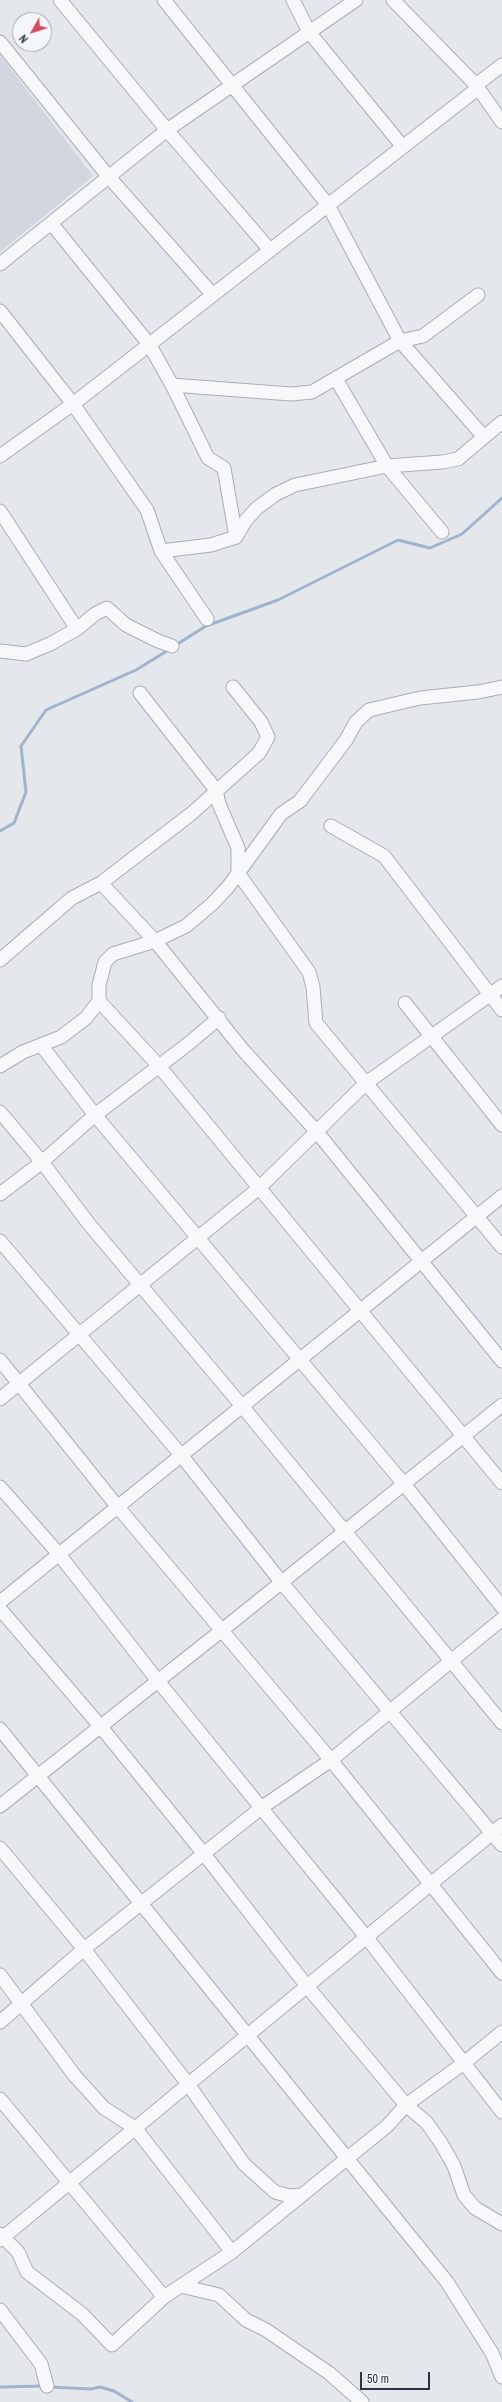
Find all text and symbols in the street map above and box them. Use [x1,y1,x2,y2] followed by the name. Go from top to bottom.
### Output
[12,12,52,52] north arrow
[16,32,31,46] text: N
[362,2364,432,2390] scale bar
[367,2371,389,2387] text: 50 m

